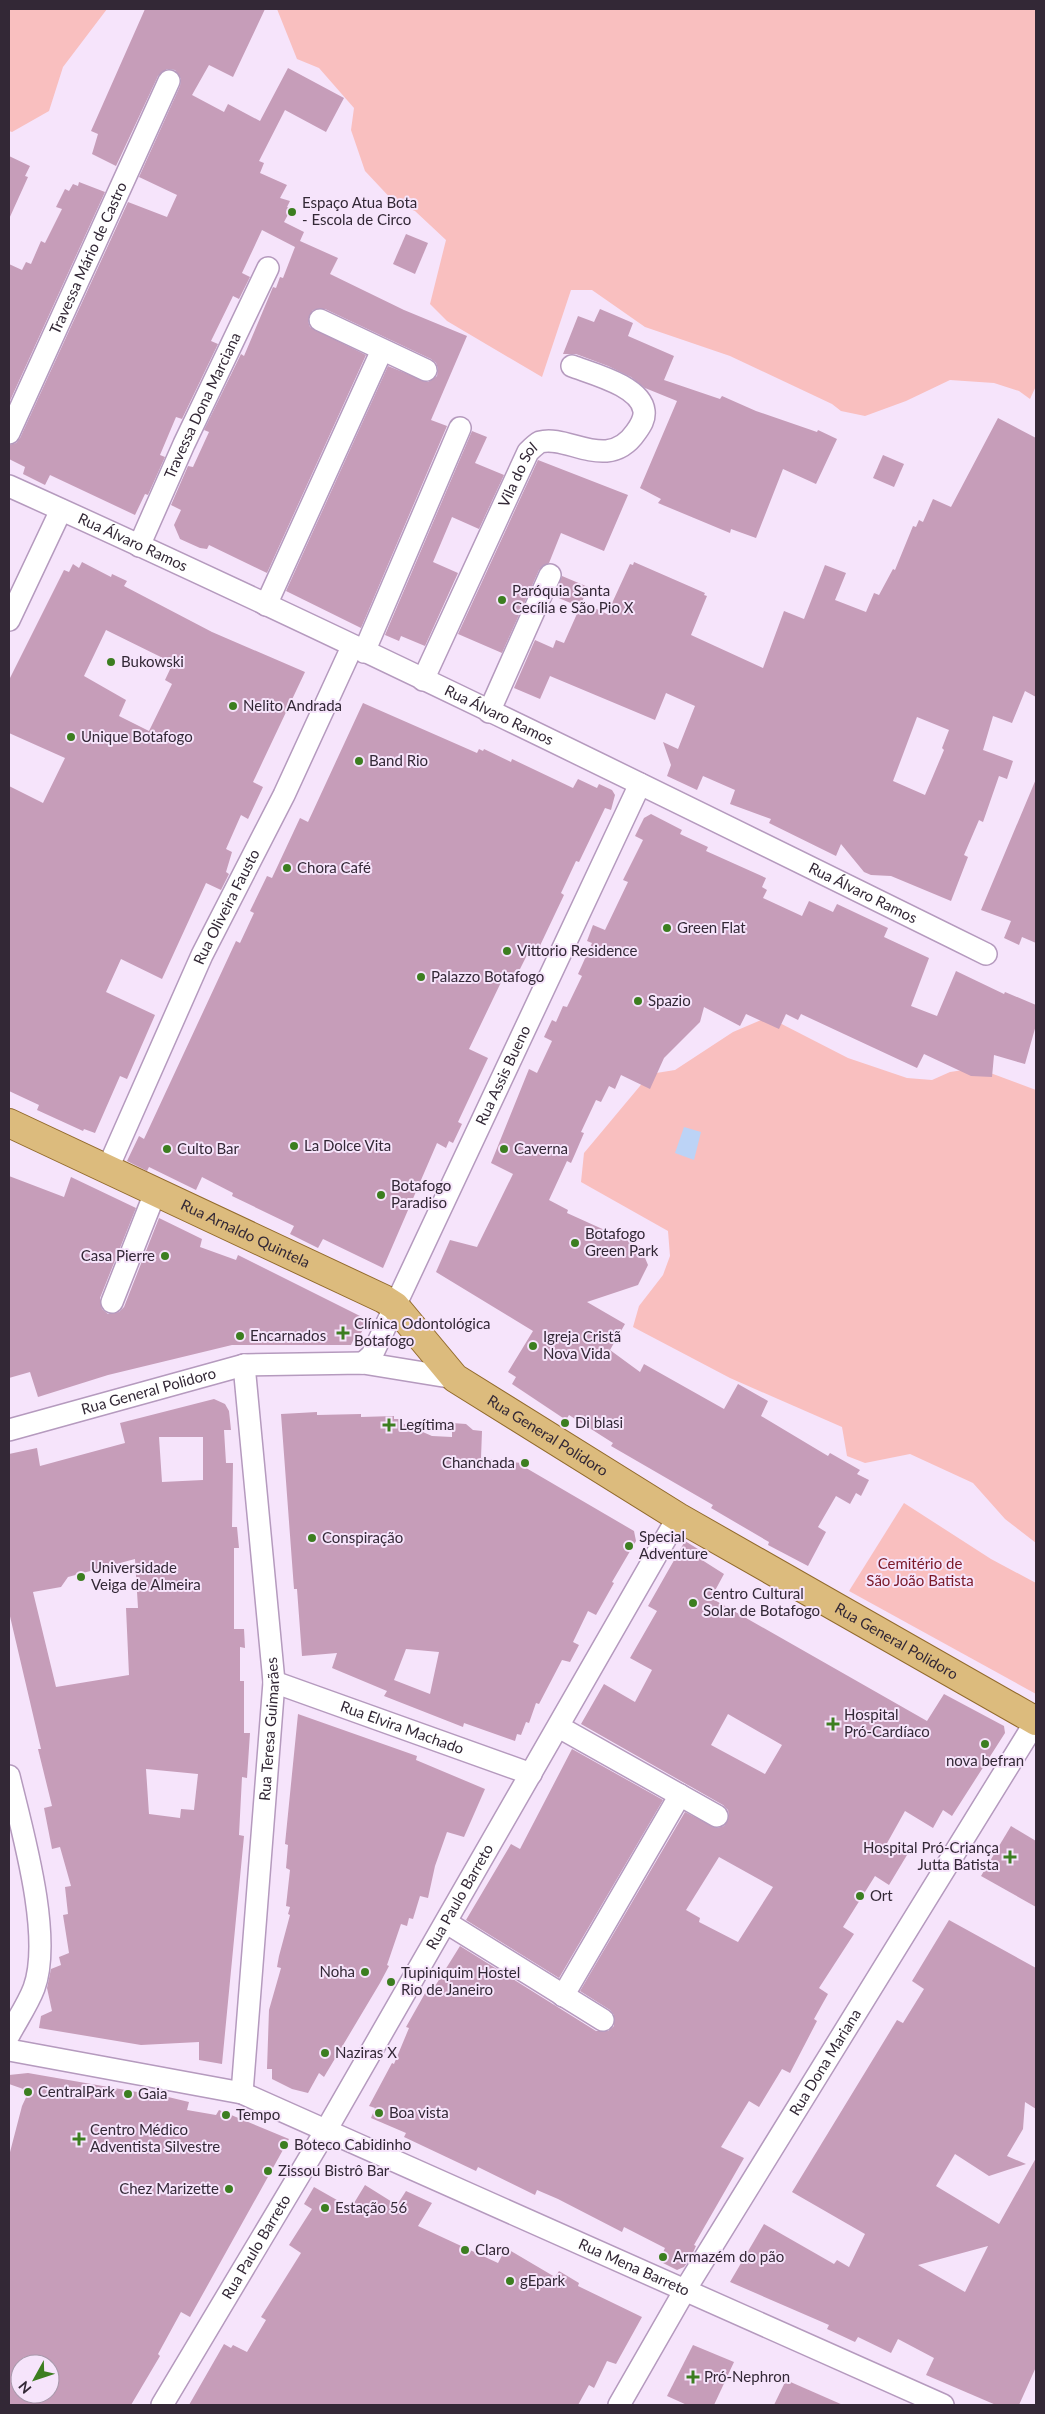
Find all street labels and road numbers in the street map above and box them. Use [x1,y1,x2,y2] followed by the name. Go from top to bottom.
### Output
[45,179,130,337] street label: Travessa Mário de Castro
[160,329,244,481] street label: Travessa Dona Marciana
[494,438,540,510] street label: Vila do Sol
[76,509,191,574] street label: Rua Álvaro Ramos
[442,681,557,748] street label: Rua Álvaro Ramos
[189,846,263,967] street label: Rua Oliveira Fausto
[806,858,920,927] street label: Rua Álvaro Ramos
[471,1022,533,1128] street label: Rua Assis Bueno
[178,1195,313,1271] street label: Rua Arnaldo Quintela
[79,1363,218,1418] street label: Rua General Polidoro
[484,1390,612,1479] street label: Rua General Polidoro
[832,1598,962,1683] street label: Rua General Polidoro
[255,1657,282,1802] street label: Rua Teresa Guimarães
[338,1697,467,1757] street label: Rua Elvira Machado
[422,1840,496,1952] street label: Rua Paulo Barreto
[785,2005,864,2118] street label: Rua Dona Mariana
[217,2191,294,2302] street label: Rua Paulo Barreto
[576,2234,693,2299] street label: Rua Mena Barreto

